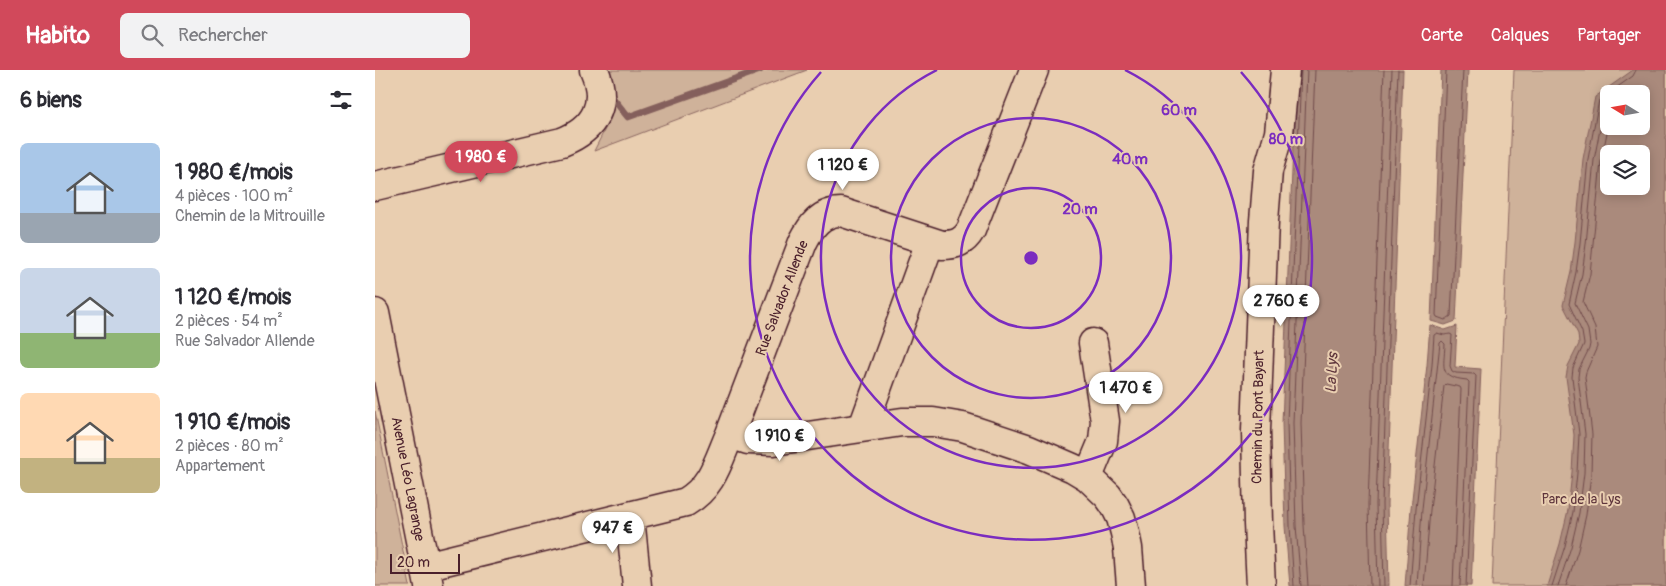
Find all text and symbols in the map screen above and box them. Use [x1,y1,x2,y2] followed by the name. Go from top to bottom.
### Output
[120,13,470,58] search box
[25,21,90,50] text: Habito
[138,21,166,49] icon: search
[178,23,268,47] text: Rechercher
[1421,24,1463,47] text: Carte
[1491,24,1549,47] text: Calques
[1577,24,1641,47] text: Partager
[1600,85,1650,135] north arrow
[1600,85,1650,195] map controls
[327,86,355,114] icon: filters
[20,87,82,114] text: 6 biens
[1161,101,1197,120] text: 60 m
[1269,130,1303,149] text: 80 m
[435,140,527,183] pin: 1 980 €
[1600,145,1650,195] button: layers
[456,147,507,167] text: 1 980 €
[797,148,889,191] pin: 1 120 €
[1112,150,1148,169] text: 40 m
[818,155,868,175] text: 1 120 €
[175,159,293,186] text: 1 980 €/mois
[60,163,120,223] icon: home
[175,186,293,206] text: 4 pièces · 100 m²
[1062,200,1098,219] text: 20 m
[175,206,325,226] text: Chemin de la Mitrouille
[752,238,812,358] street label: Rue Salvador Allende
[1022,249,1040,267] centre of rings
[175,284,291,311] text: 1 120 €/mois
[1235,284,1327,327] pin: 2 760 €
[60,288,120,348] icon: home
[1253,291,1309,311] text: 2 760 €
[175,311,283,331] text: 2 pièces · 54 m²
[175,331,315,351] text: Rue Salvador Allende
[1248,350,1268,484] street label: Chemin du Pont Bayart
[1321,350,1343,394] water label: La Lys
[1080,372,1172,414] pin: 1 470 €
[1100,378,1152,398] text: 1 470 €
[175,409,290,436] text: 1 910 €/mois
[60,413,120,473] icon: home
[388,415,428,543] street label: Avenue Léo Lagrange
[734,420,826,462] pin: 1 910 €
[755,426,805,446] text: 1 910 €
[175,436,284,456] text: 2 pièces · 80 m²
[175,456,265,476] text: Appartement
[1542,491,1621,508] park label: Parc de la Lys
[578,512,648,554] pin: 947 €
[593,518,633,538] text: 947 €
[390,551,460,574] scale bar
[397,554,430,571] text: 20 m

